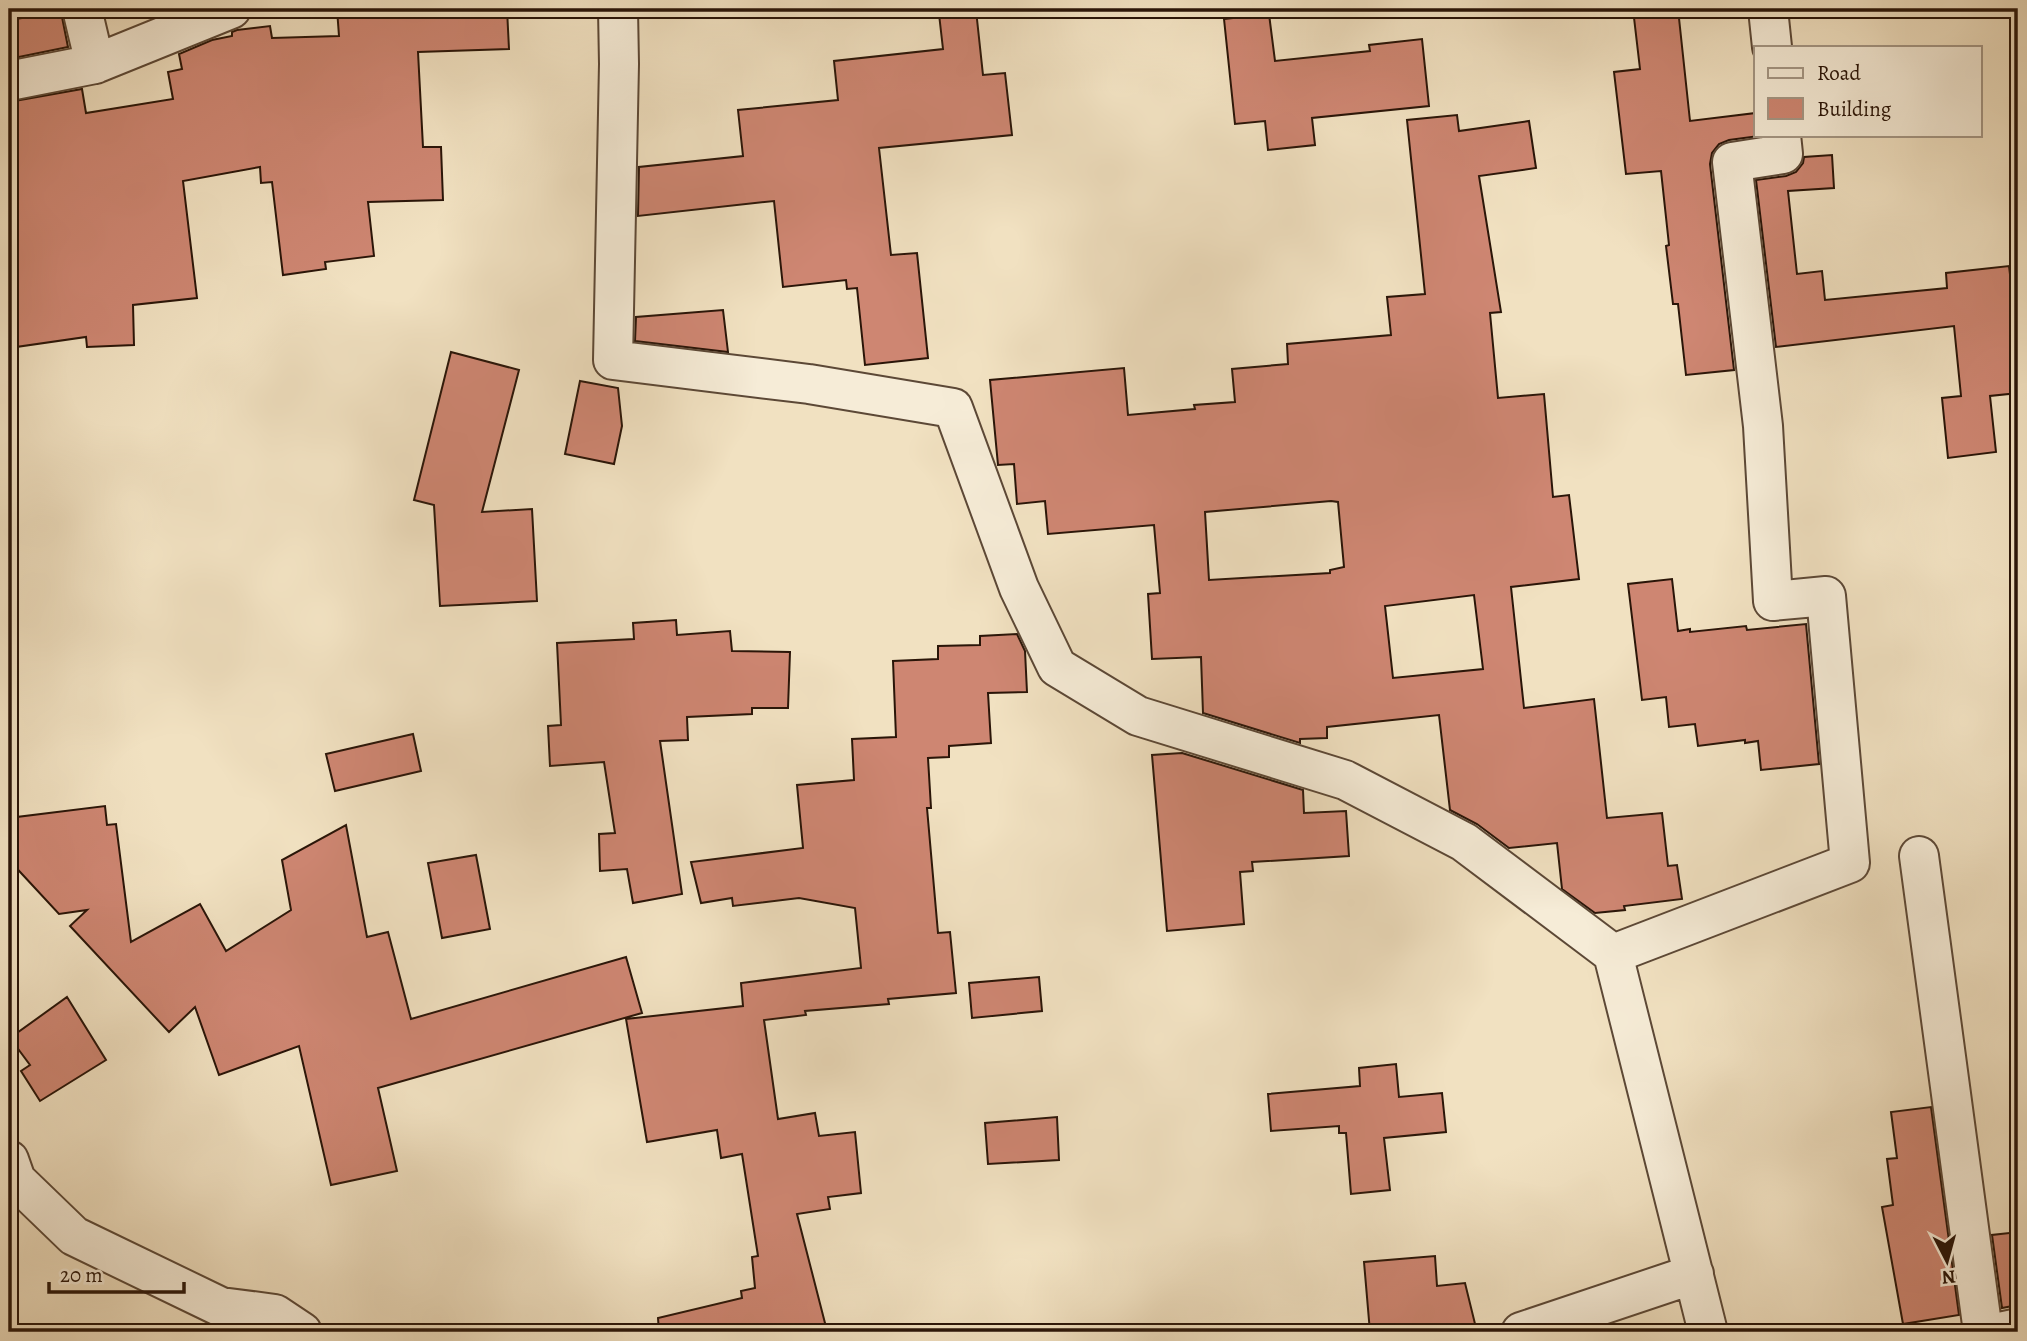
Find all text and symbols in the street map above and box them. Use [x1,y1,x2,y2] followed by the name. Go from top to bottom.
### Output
[1754,46,1982,136] legend
[1817,59,1861,87] text: Road
[1817,95,1892,123] text: Building
[1912,1226,1982,1296] north arrow
[49,1250,184,1294] scale bar
[60,1261,103,1289] text: 20 m
[1940,1263,1957,1291] text: N

